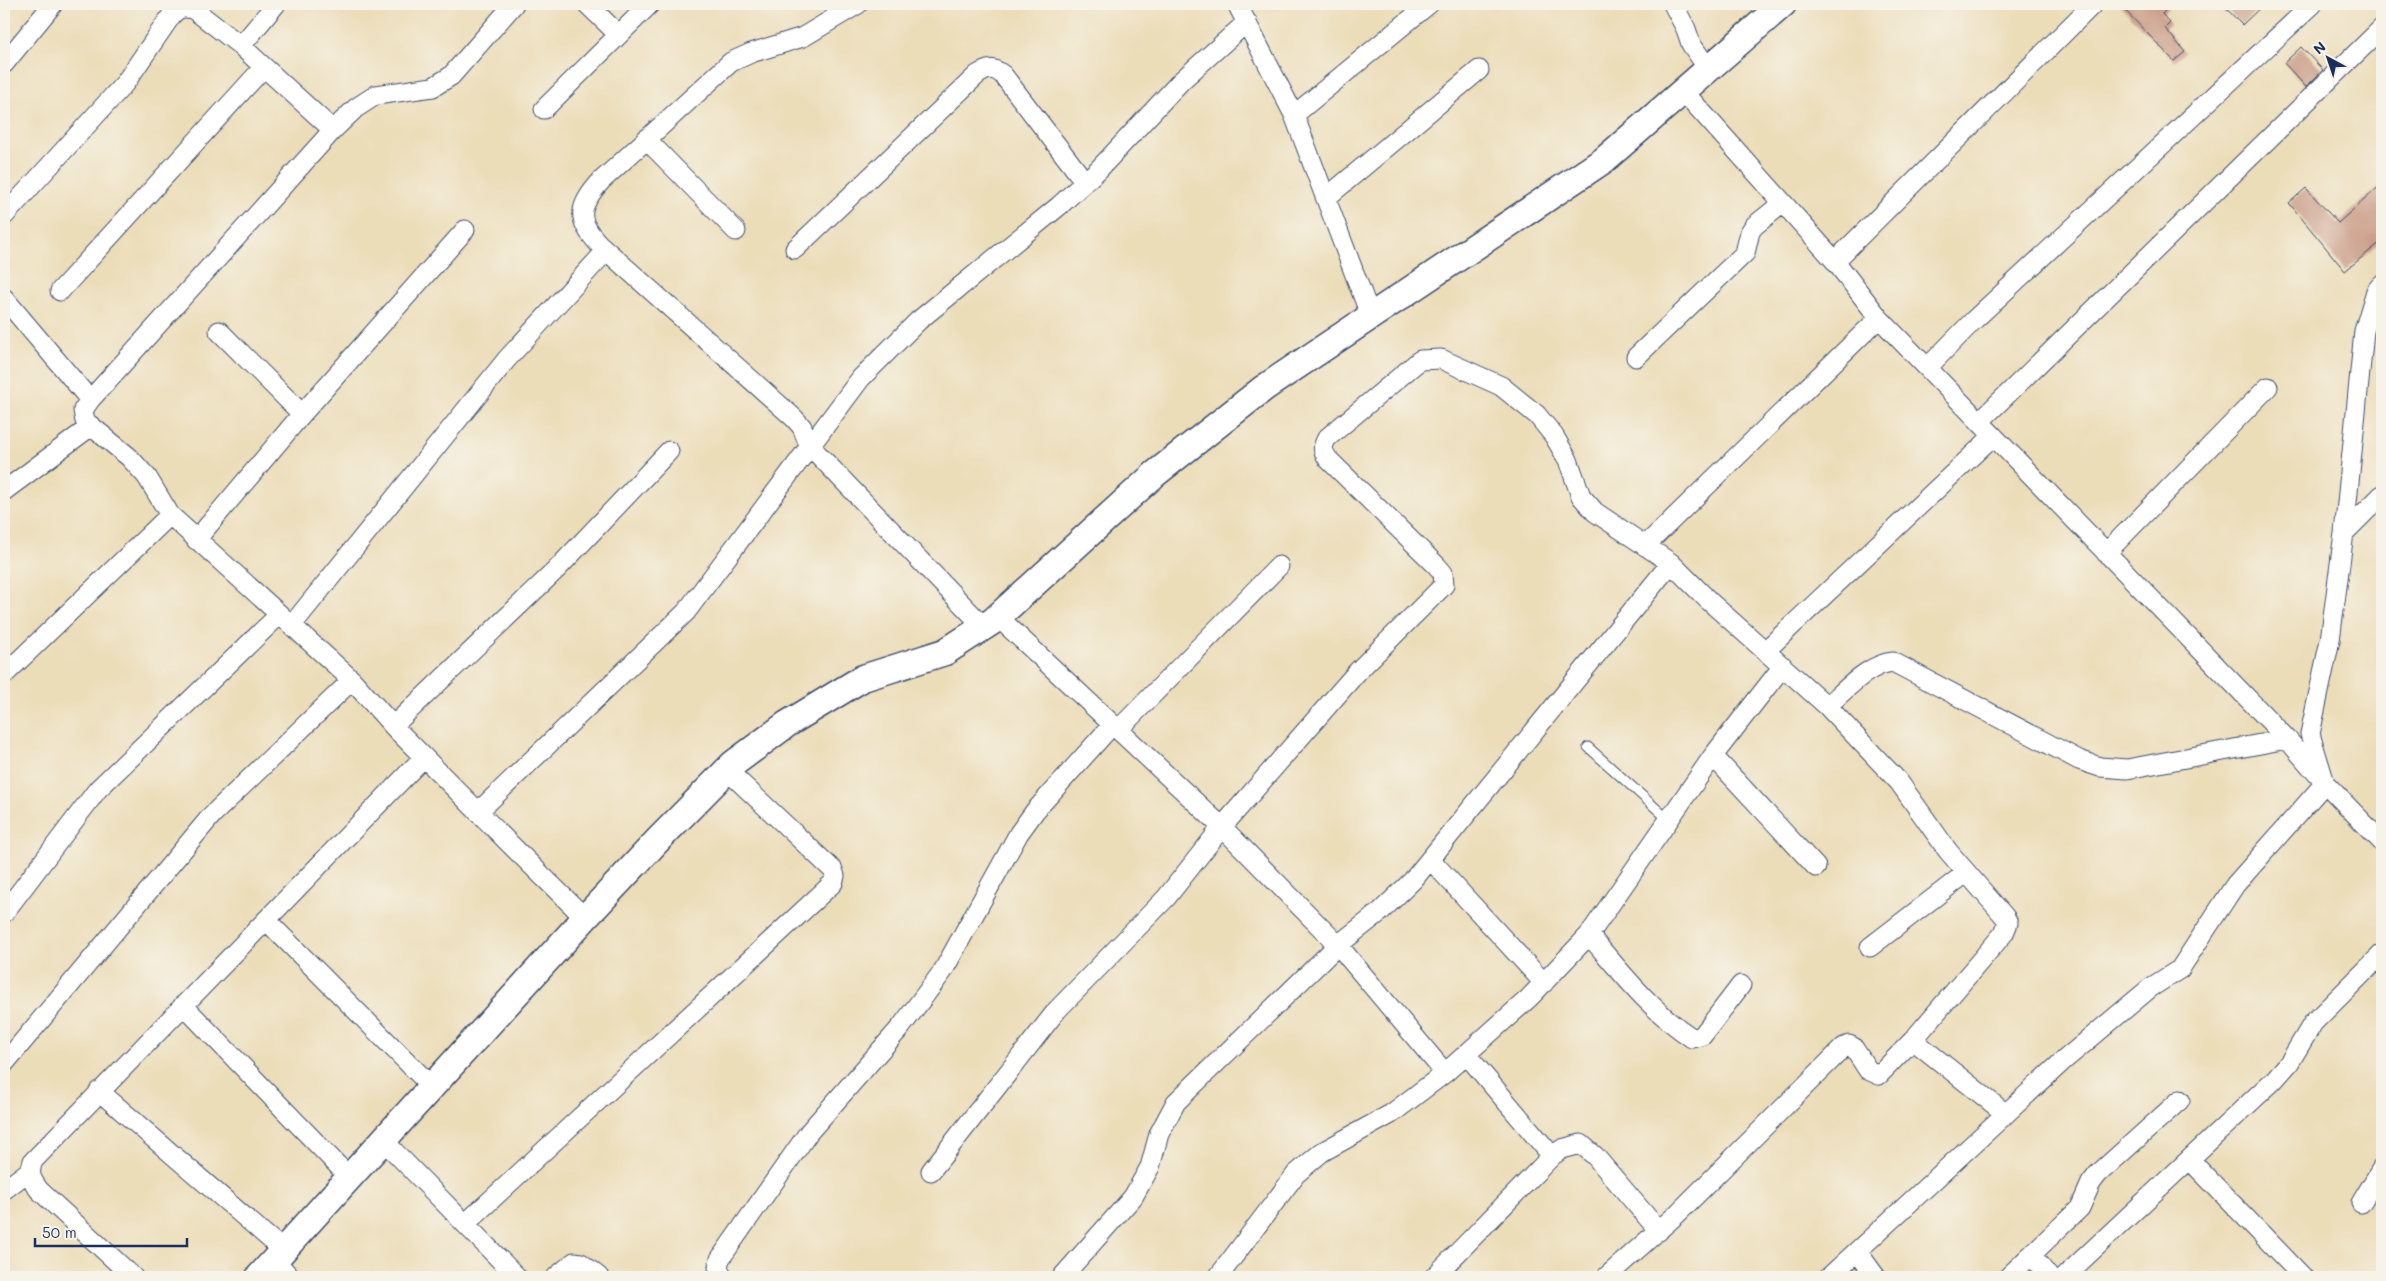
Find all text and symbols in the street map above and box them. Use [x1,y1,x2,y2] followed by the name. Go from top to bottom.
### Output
[2304,32,2354,82] north arrow
[2309,37,2330,58] text: N
[35,1216,188,1248] scale bar
[42,1222,77,1242] text: 50 m

